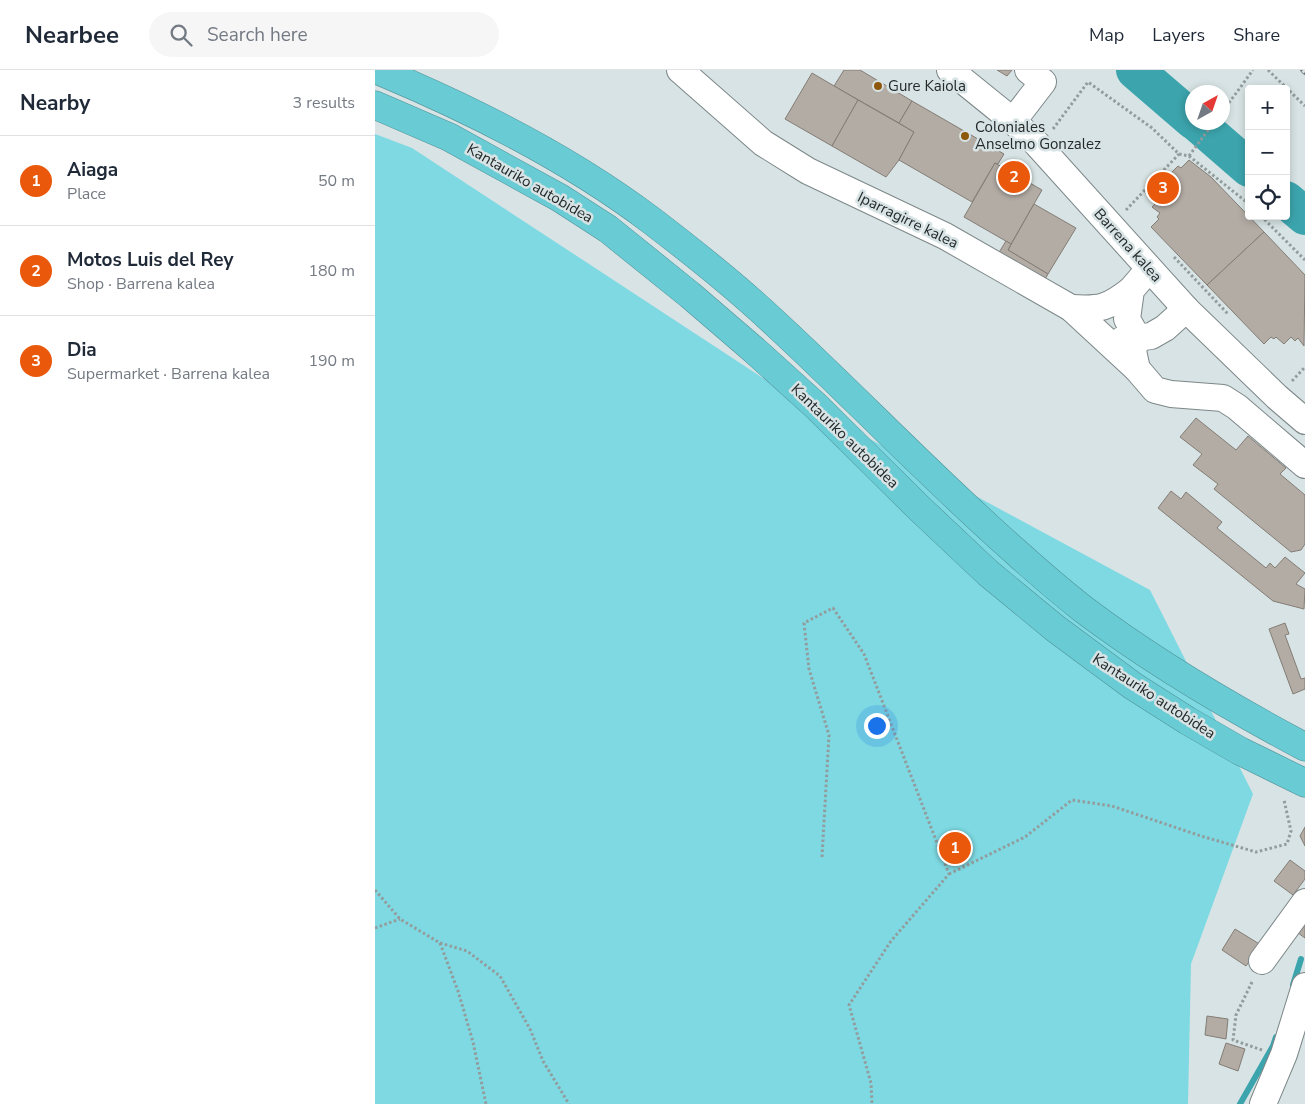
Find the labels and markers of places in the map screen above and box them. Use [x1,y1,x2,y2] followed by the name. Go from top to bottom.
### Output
[888,76,966,96] place label: Gure Kaiola
[872,80,884,92] marker: Gure Kaiola
[975,117,1101,154] place label: Coloniales Anselmo Gonzalez
[959,130,971,142] marker: Coloniales Anselmo Gonzalez
[998,158,1030,196] pin: 2
[1147,169,1179,207] pin: 3
[939,829,971,867] pin: 1

